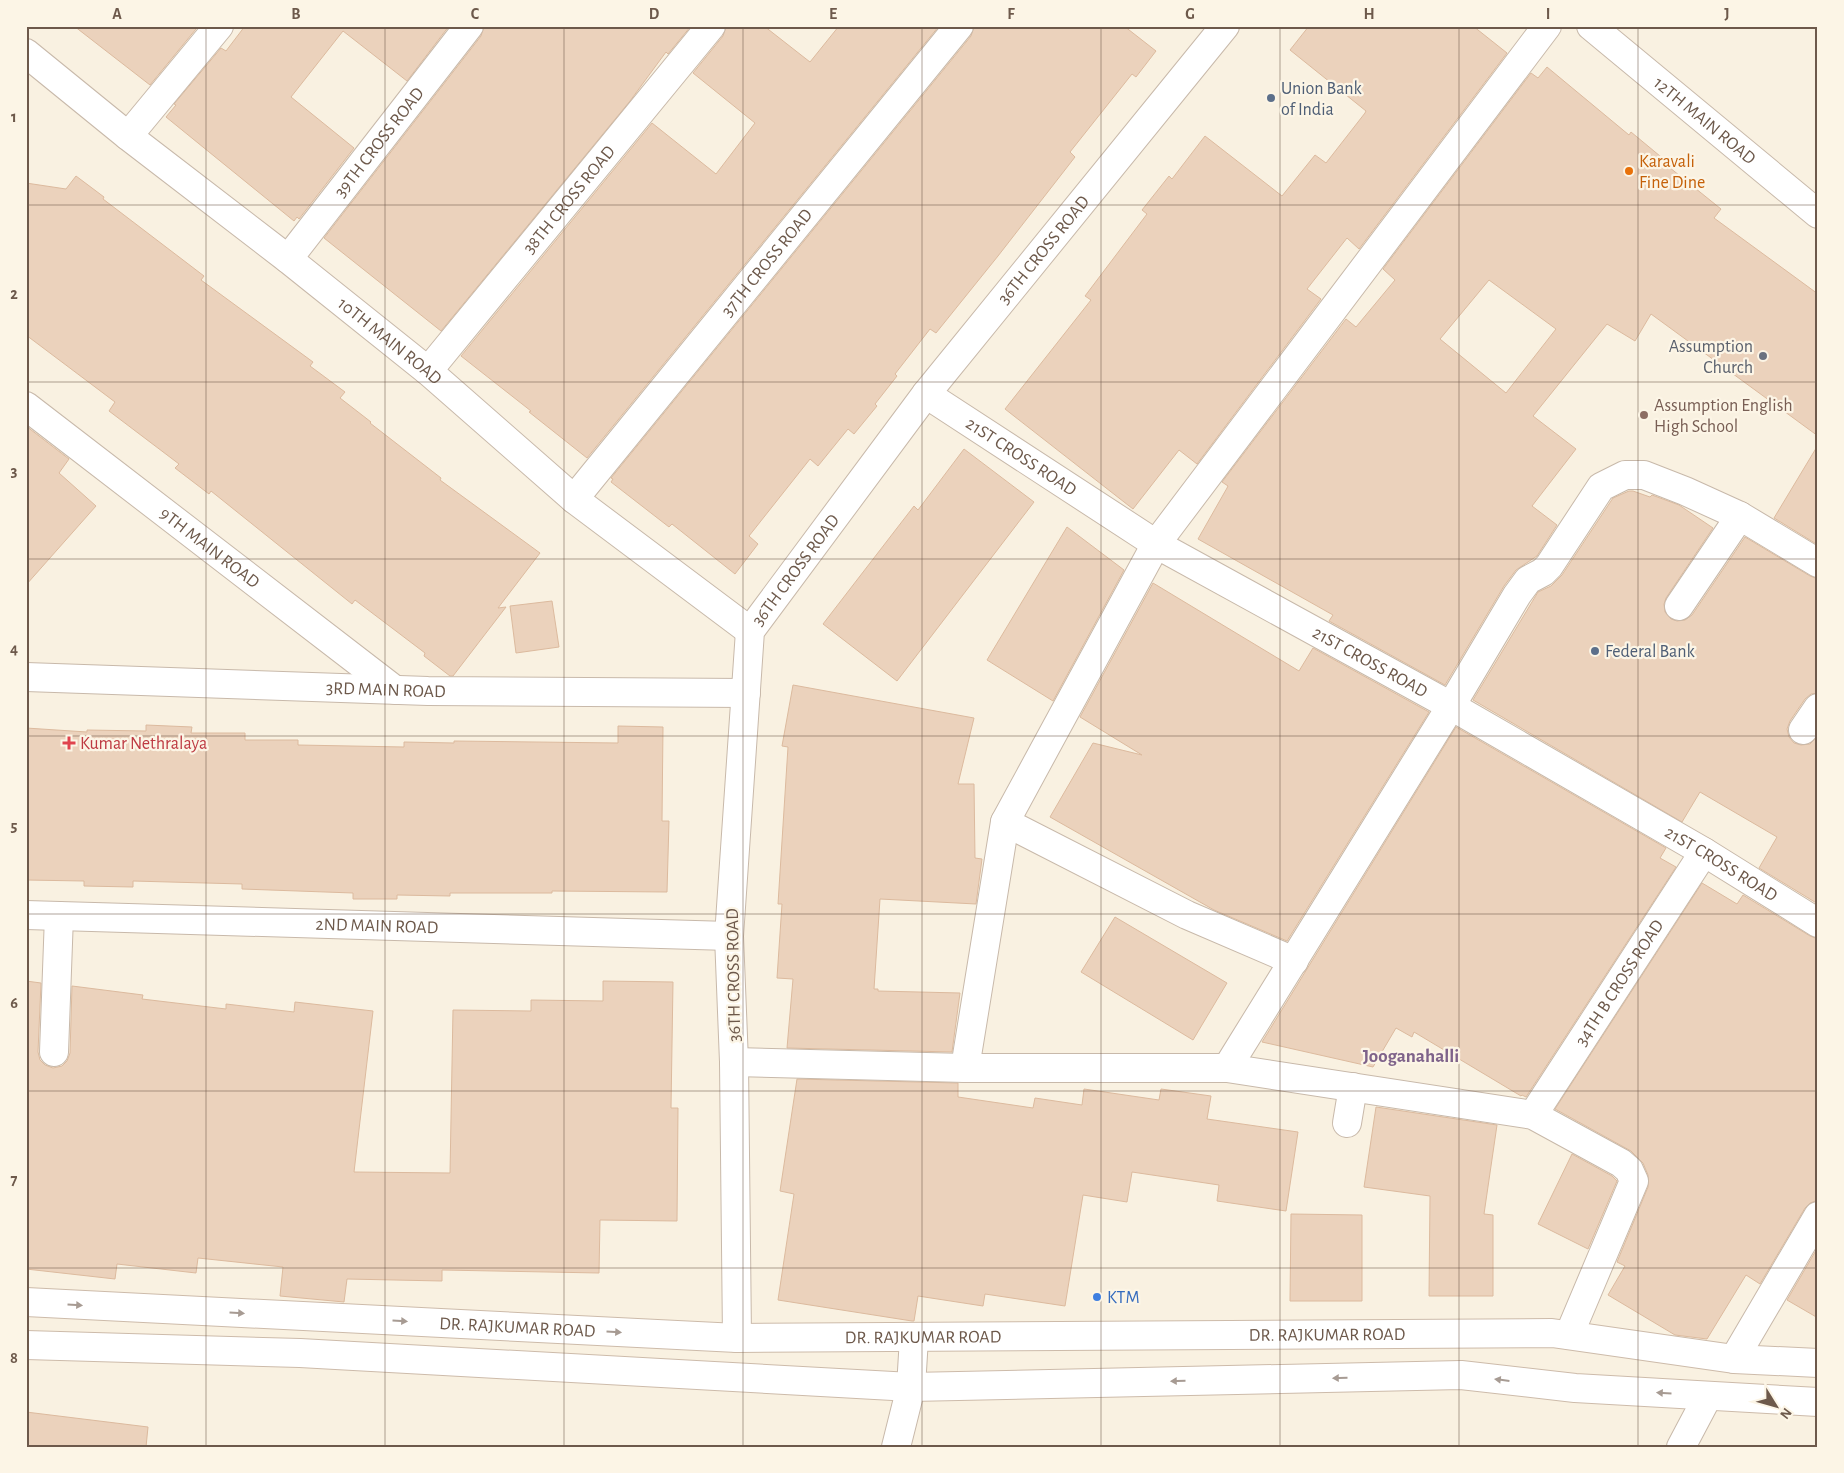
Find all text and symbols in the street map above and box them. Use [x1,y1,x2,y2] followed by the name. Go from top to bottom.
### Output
[112,6,122,22] text: A
[291,6,301,22] text: B
[471,6,480,22] text: C
[649,6,660,22] text: D
[829,6,837,22] text: E
[1007,6,1015,22] text: F
[1185,6,1195,22] text: G
[1363,6,1375,22] text: H
[1546,6,1550,22] text: I
[1724,6,1730,22] text: J
[1650,74,1759,168] street label: 12TH MAIN ROAD
[1281,80,1363,119] place label: Union Bank of India
[331,84,428,201] street label: 39TH CROSS ROAD
[1265,92,1277,104] marker: Union Bank of India
[11,109,17,125] text: 1
[520,143,619,257] street label: 38TH CROSS ROAD
[1639,153,1705,192] place label: Karavali Fine Dine
[1623,165,1635,177] marker: Karavali Fine Dine
[995,193,1093,308] street label: 36TH CROSS ROAD
[718,206,816,320] street label: 37TH CROSS ROAD
[10,286,18,302] text: 2
[334,295,445,389] street label: 10TH MAIN ROAD
[1669,338,1753,377] place label: Assumption Church
[1757,350,1769,362] marker: Assumption Church
[1654,397,1793,436] place label: Assumption English High School
[1638,409,1650,421] marker: Assumption English High School
[962,415,1080,500] street label: 21ST CROSS ROAD
[11,463,18,479] text: 3
[156,504,262,592] street label: 9TH MAIN ROAD
[749,511,843,629] street label: 36TH CROSS ROAD
[1309,624,1430,701] street label: 21ST CROSS ROAD
[10,641,18,657] text: 4
[1605,643,1696,661] place label: Federal Bank
[1589,645,1601,657] marker: Federal Bank
[326,679,446,701] street label: 3RD MAIN ROAD
[80,735,207,753] place label: Kumar Nethralaya
[62,736,76,750] marker: Kumar Nethralaya
[11,818,18,834] text: 5
[1662,823,1780,905] street label: 21ST CROSS ROAD
[724,908,744,1042] street label: 36TH CROSS ROAD
[315,916,439,937] street label: 2ND MAIN ROAD
[1572,917,1667,1049] street label: 34TH B CROSS ROAD
[10,995,18,1011] text: 6
[1363,1047,1459,1066] district label: Jooganahalli
[11,1172,18,1188] text: 7
[1107,1289,1140,1307] place label: KTM
[1091,1291,1103,1303] marker: KTM
[67,1301,83,1309] one-way arrow
[229,1309,245,1317] one-way arrow
[439,1315,596,1341] street label: DR. RAJKUMAR ROAD
[392,1318,408,1326] one-way arrow
[1249,1326,1405,1345] street label: DR. RAJKUMAR ROAD
[845,1328,1001,1347] street label: DR. RAJKUMAR ROAD
[607,1329,623,1337] one-way arrow
[10,1350,18,1366] text: 8
[1332,1374,1348,1382] one-way arrow
[1494,1376,1510,1384] one-way arrow
[1169,1377,1185,1385] one-way arrow
[1752,1380,1802,1430] north arrow
[1656,1389,1672,1397] one-way arrow
[1777,1405,1794,1421] text: N

